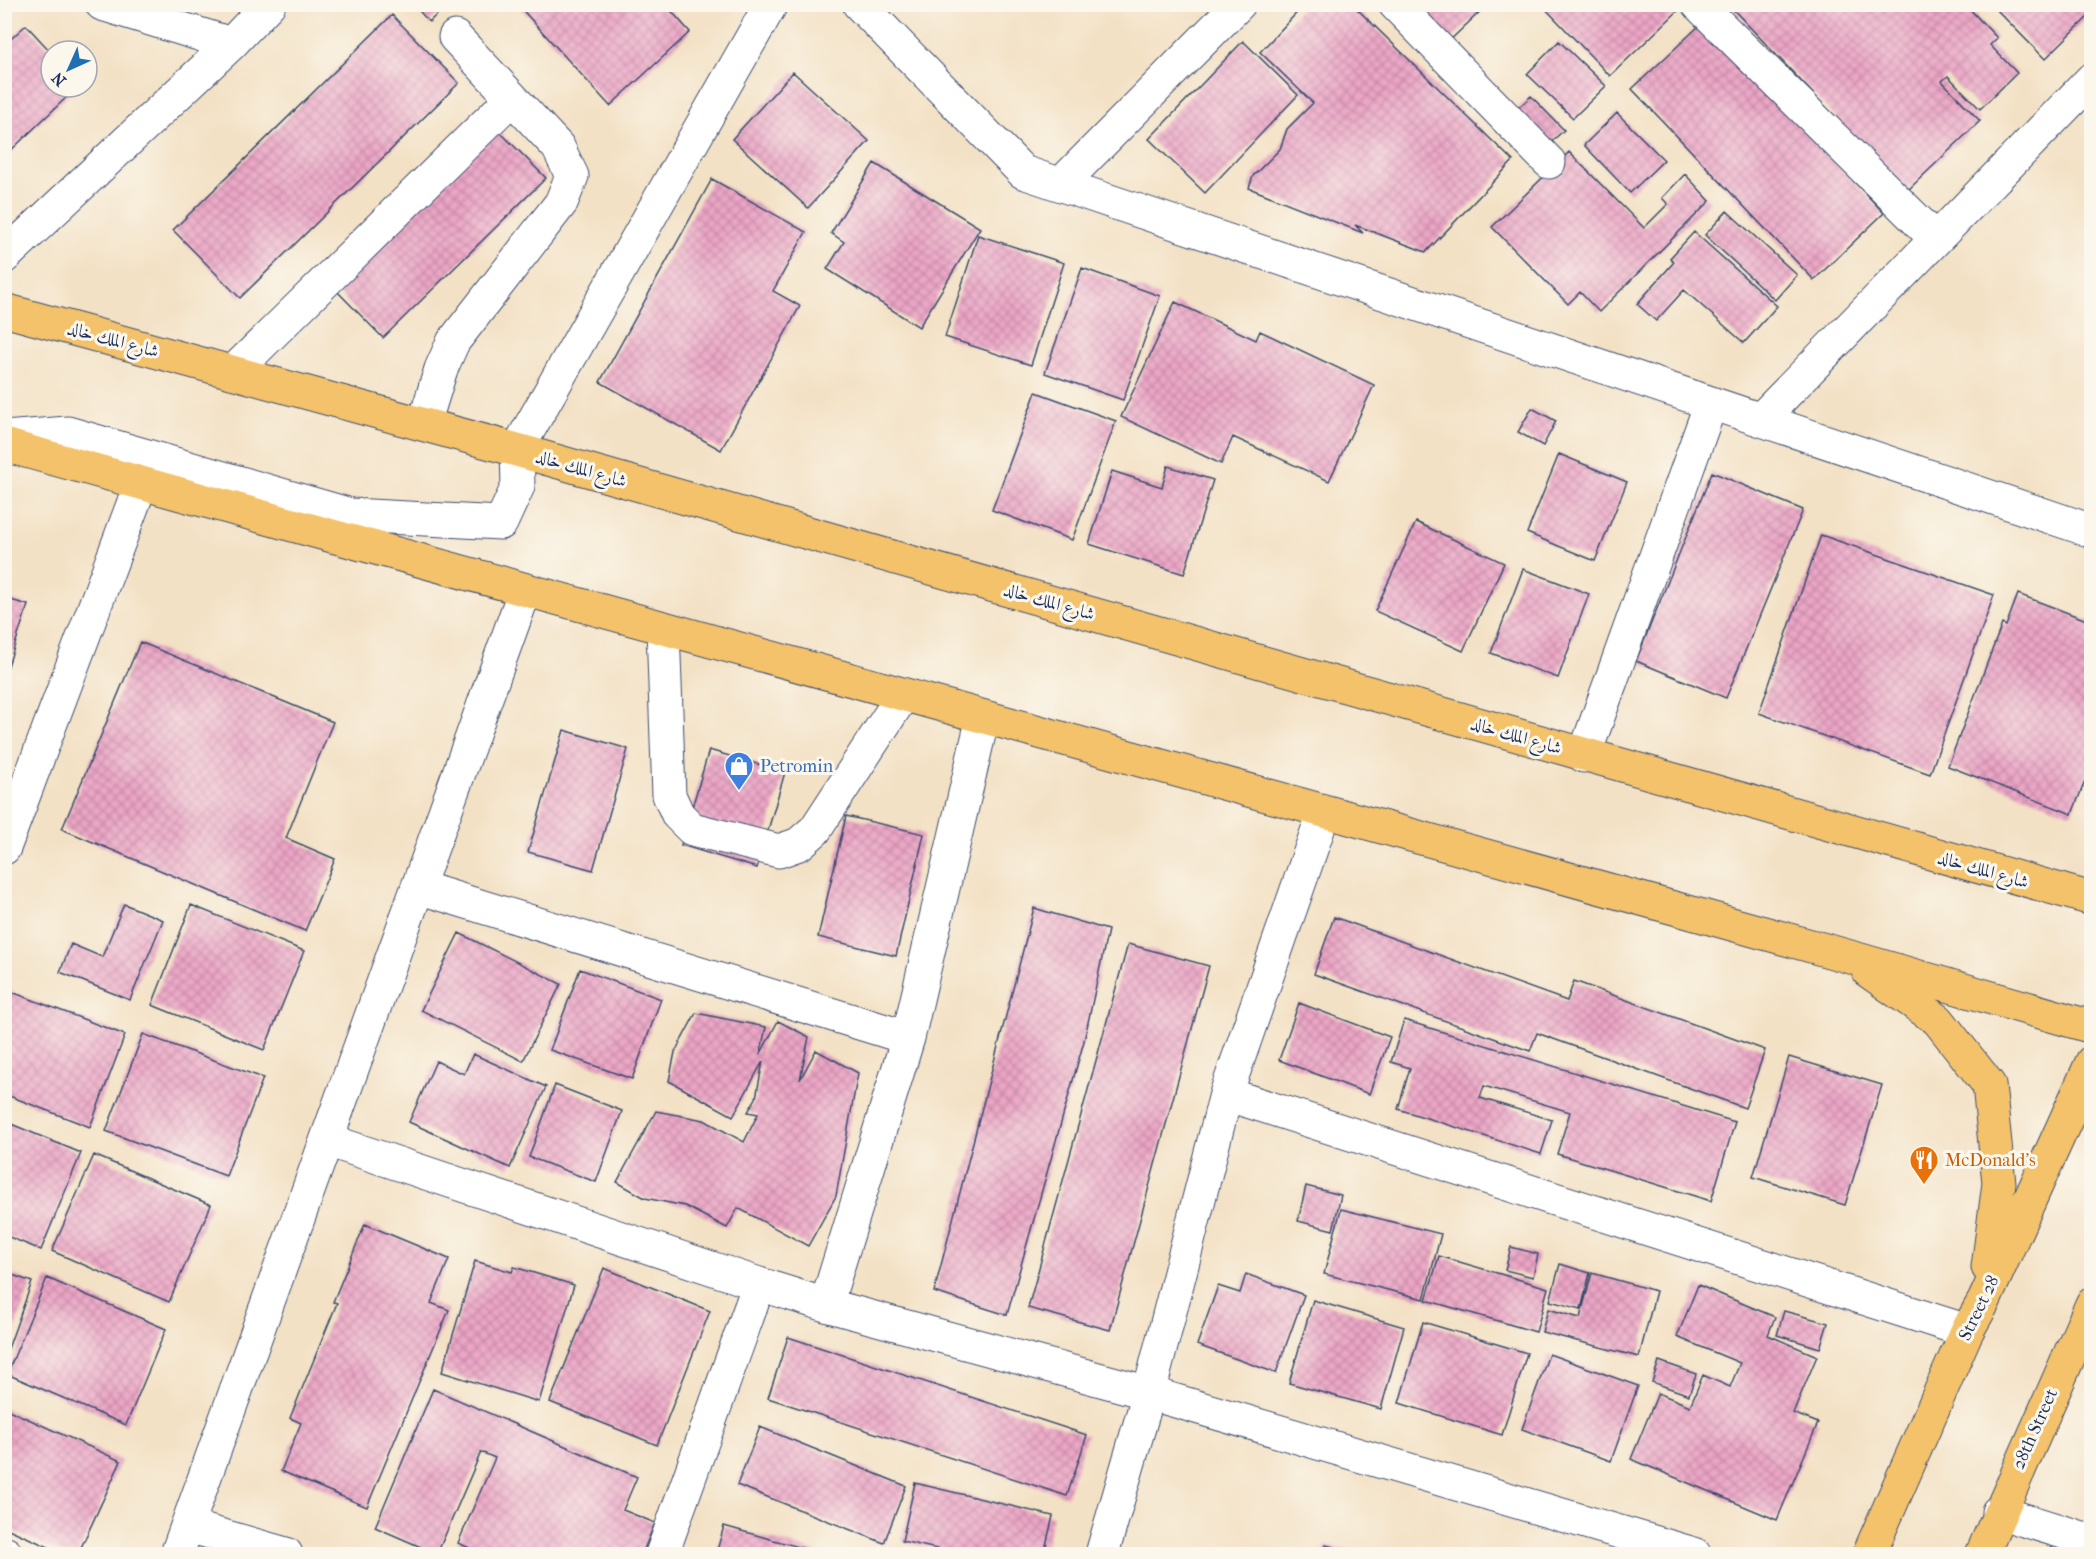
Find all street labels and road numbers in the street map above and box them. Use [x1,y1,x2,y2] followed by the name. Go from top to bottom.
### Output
[64,318,161,366] street label: شارع الملك خالد
[532,446,629,496] street label: شارع الملك خالد
[1000,579,1097,629] street label: شارع الملك خالد
[1467,713,1564,763] street label: شارع الملك خالد
[1934,847,2031,897] street label: شارع الملك خالد
[1954,1272,2004,1344] street label: Street 28
[2008,1385,2062,1473] street label: 28th Street

